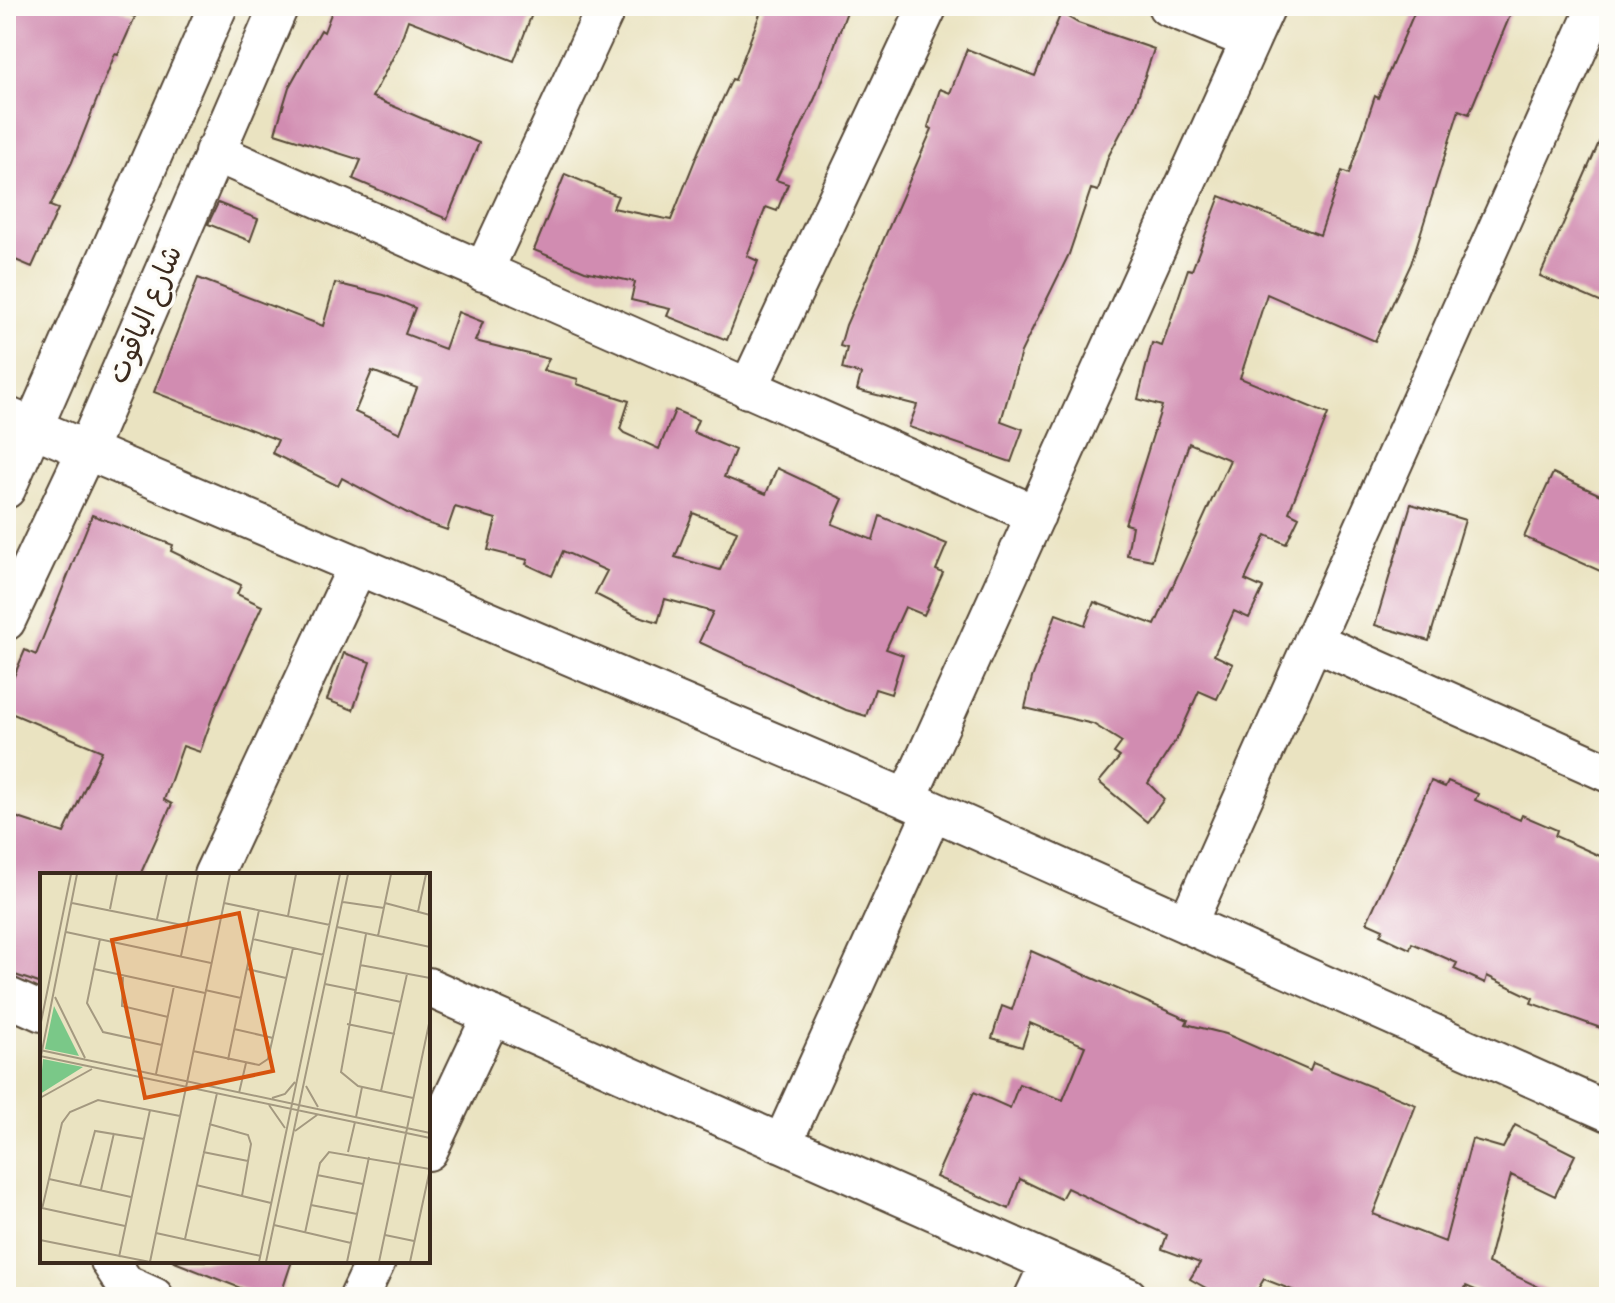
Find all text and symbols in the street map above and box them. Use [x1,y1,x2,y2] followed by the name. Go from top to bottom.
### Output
[99,239,191,389] street label: شارع الياقوت
[40,873,430,1263] inset map

